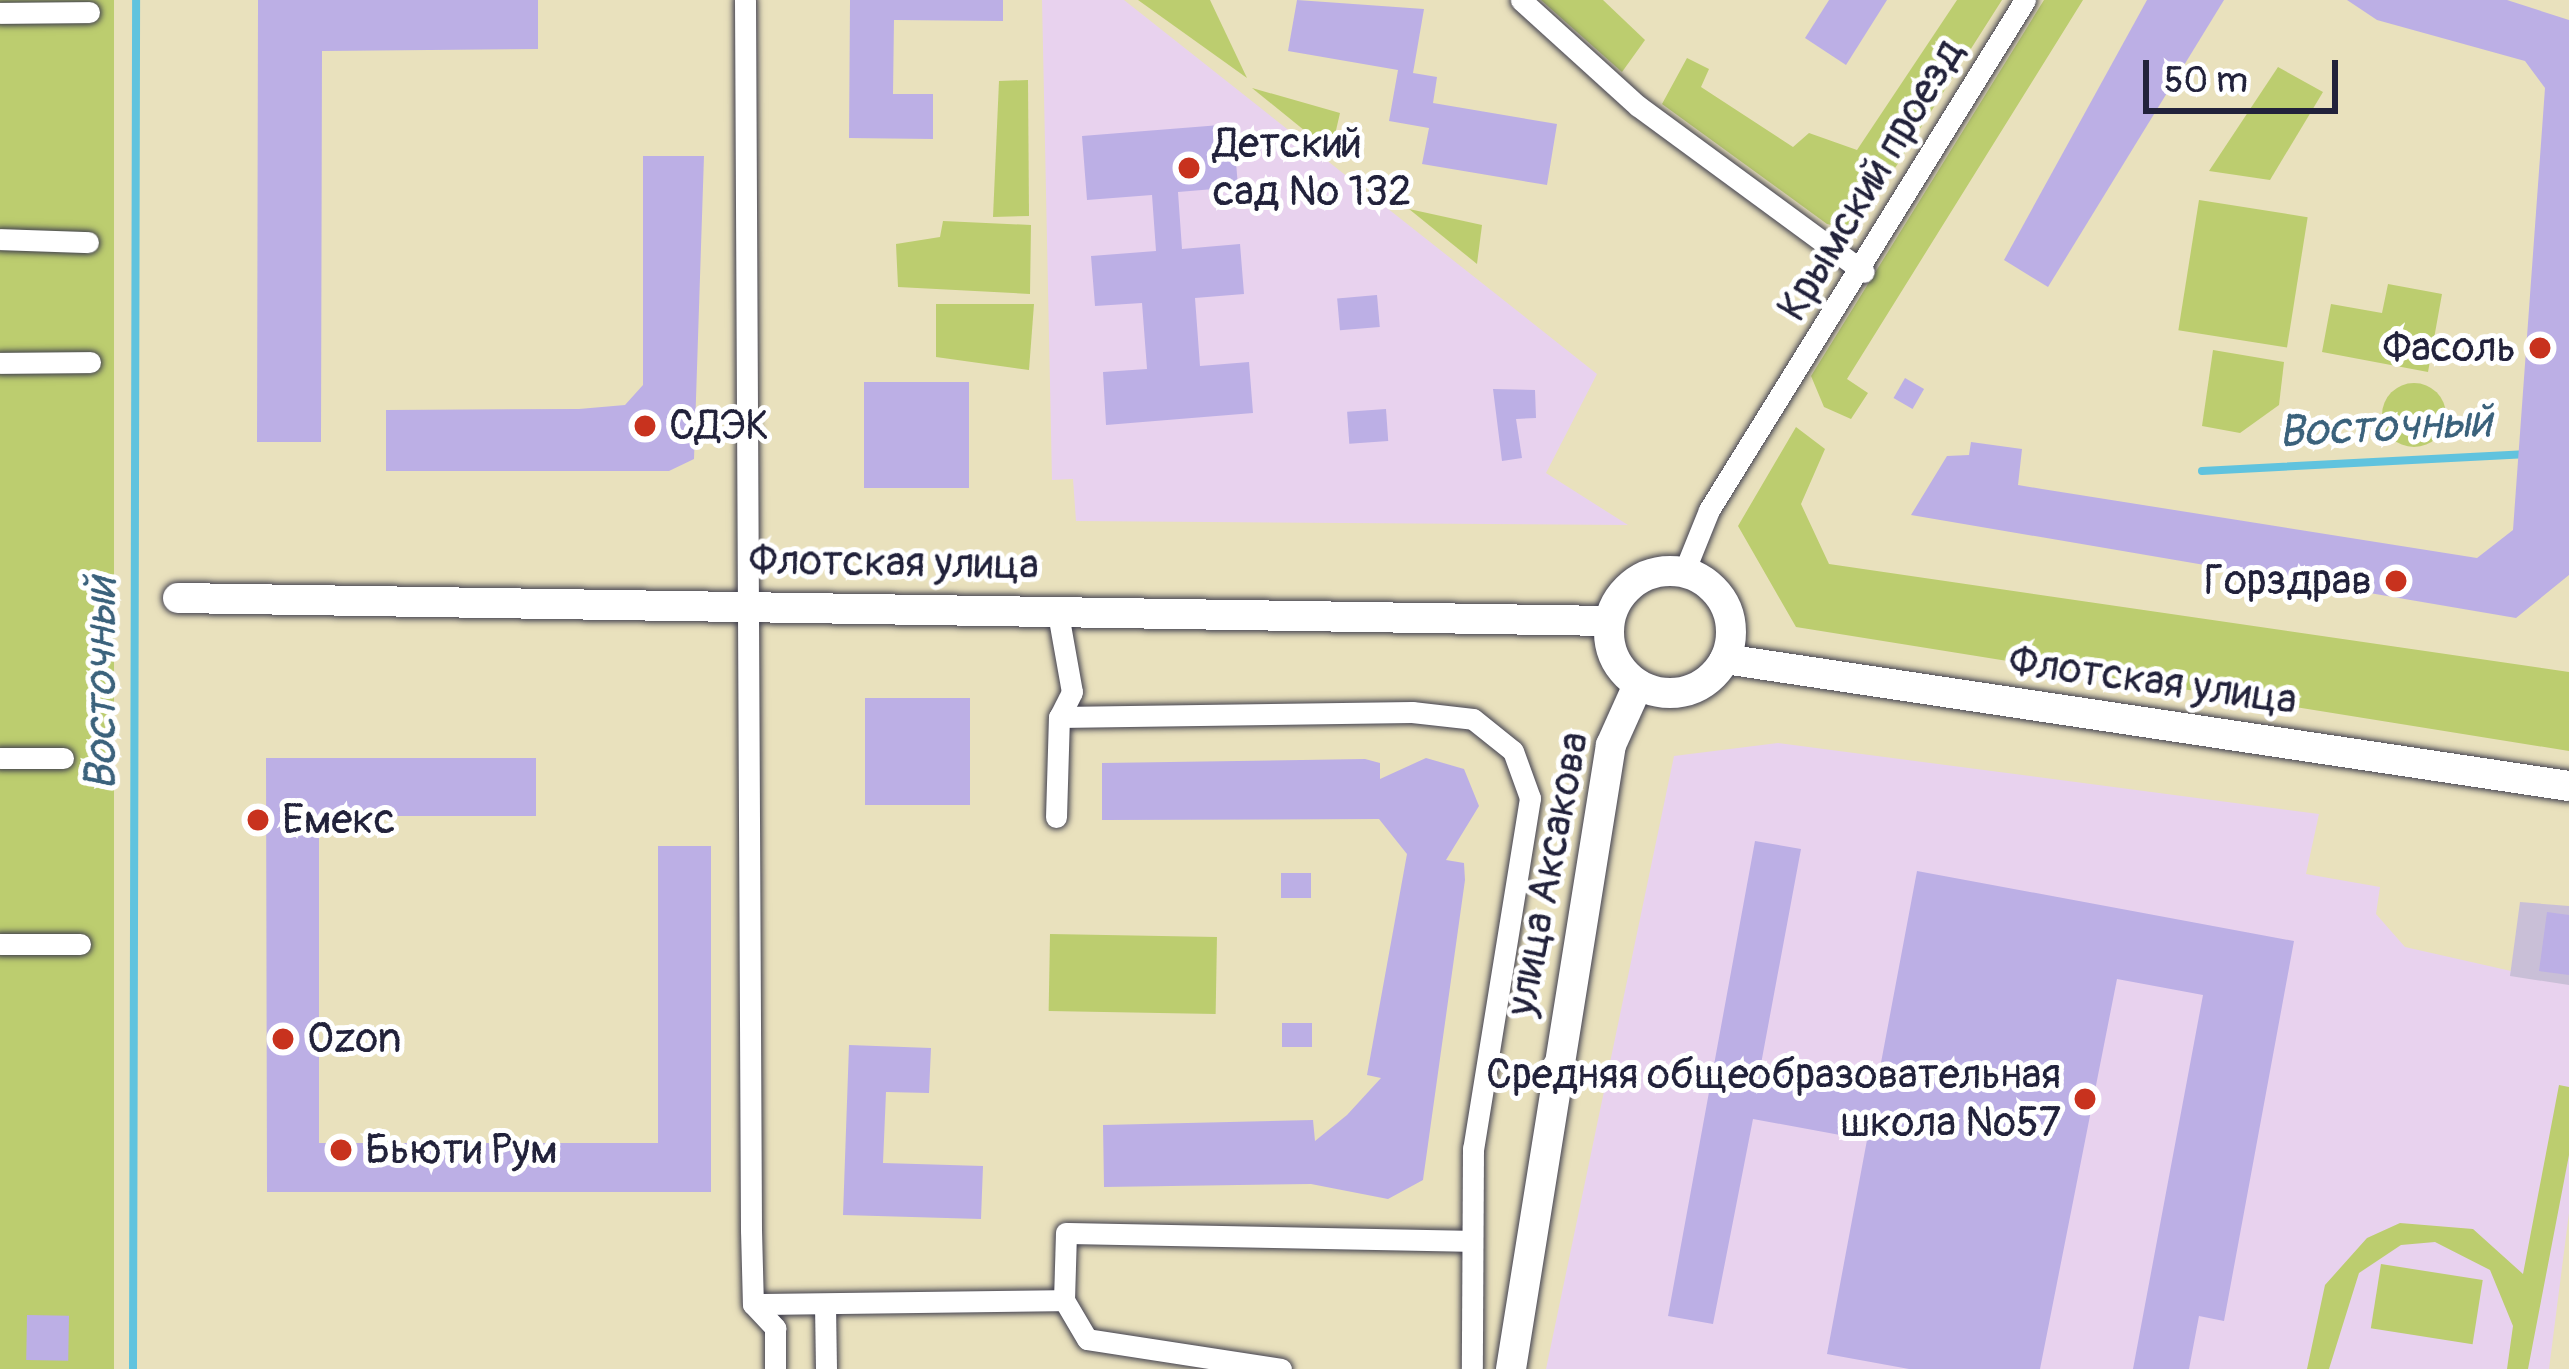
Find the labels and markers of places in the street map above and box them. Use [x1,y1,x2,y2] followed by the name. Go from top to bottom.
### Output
[1213,119,1412,218] place label: Детский сад № 132
[1176,155,1202,181] marker: Детский сад № 132
[2383,323,2516,373] place label: Фасоль
[2527,335,2553,361] marker: Фасоль
[669,401,769,451] place label: СДЭК
[632,413,658,439] marker: СДЭК
[2204,556,2372,606] place label: Горздрав
[2383,568,2409,594] marker: Горздрав
[282,795,395,845] place label: Емекс
[245,807,271,833] marker: Емекс
[307,1014,401,1064] place label: Ozon
[270,1026,296,1052] marker: Ozon
[1486,1050,2061,1148] place label: Средняя общеобразовательная школа №57
[2072,1086,2098,1112] marker: Средняя общеобразовательная школа №57
[365,1125,558,1175] place label: Бьюти Рум
[328,1137,354,1163] marker: Бьюти Рум

